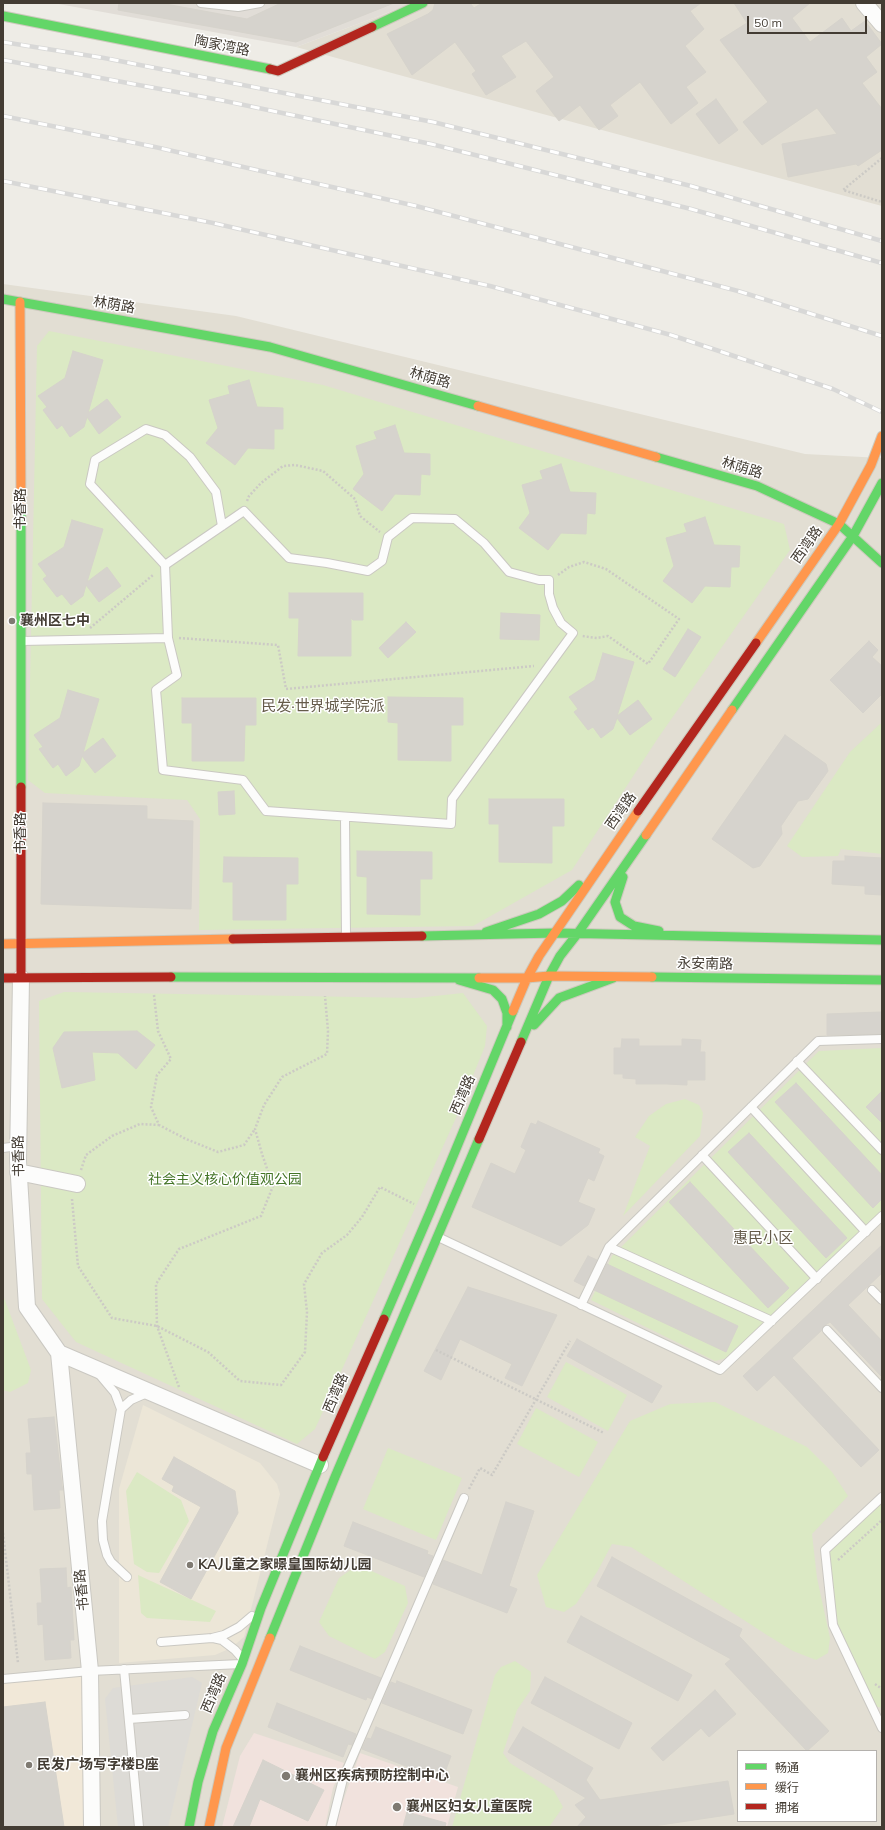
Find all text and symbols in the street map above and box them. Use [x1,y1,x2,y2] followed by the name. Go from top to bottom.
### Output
[749,8,869,34] scale bar
[754,15,782,30] text: 50 m
[193,32,251,60] street label: 陶家湾路
[92,293,136,317] street label: 林荫路
[407,364,453,392] street label: 林荫路
[719,454,765,482] street label: 林荫路
[13,488,29,530] street label: 书香路
[788,523,826,567] street label: 西湾路
[20,613,90,629] place label: 襄州区七中
[7,616,17,626] marker: 襄州区七中
[261,697,385,715] district label: 民发·世界城学院派
[602,789,640,833] street label: 西湾路
[13,812,29,854] street label: 书香路
[677,955,733,973] street label: 永安南路
[447,1072,479,1118] street label: 西湾路
[10,1135,28,1177] street label: 书香路
[148,1172,302,1188] park label: 社会主义核心价值观公园
[733,1229,793,1247] district label: 惠民小区
[320,1370,352,1416] street label: 西湾路
[198,1557,371,1573] place label: KA儿童之家暻皇国际幼儿园
[185,1560,195,1570] marker: KA儿童之家暻皇国际幼儿园
[71,1568,93,1612] street label: 书香路
[198,1670,230,1716] street label: 西湾路
[737,1750,877,1822] legend
[37,1757,159,1773] place label: 民发广场写字楼B座
[24,1760,34,1770] marker: 民发广场写字楼B座
[775,1760,799,1775] text: 畅通
[295,1768,449,1784] place label: 襄州区疾病预防控制中心
[280,1770,292,1782] marker: 襄州区疾病预防控制中心
[775,1780,799,1795] text: 缓行
[406,1799,532,1815] place label: 襄州区妇女儿童医院
[775,1800,799,1815] text: 拥堵
[391,1801,403,1813] marker: 襄州区妇女儿童医院

